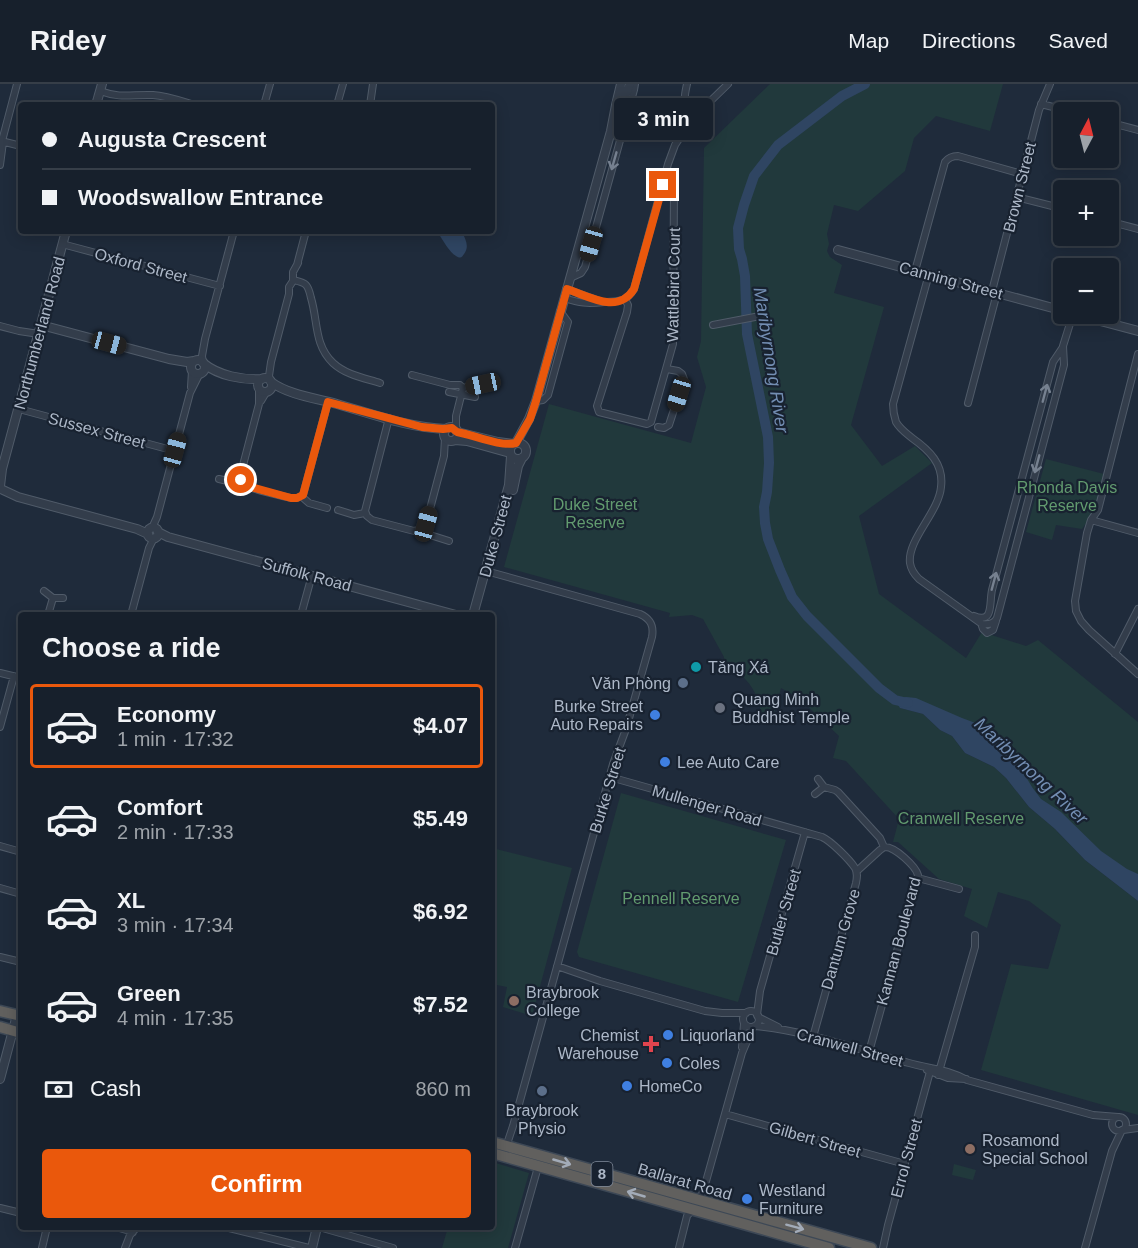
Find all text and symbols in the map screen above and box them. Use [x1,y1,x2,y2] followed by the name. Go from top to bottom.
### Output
[30,25,106,56] text: Ridey
[848,29,889,52] text: Map
[922,29,1015,52] text: Directions
[1048,29,1108,52] text: Saved
[614,98,712,140] callout: 3 min
[1053,102,1119,168] north arrow
[1053,102,1119,324] map controls
[637,108,690,130] text: 3 min
[78,127,266,152] text: Augusta Crescent
[1000,140,1039,234] street label: Brown Street
[608,151,620,170] one-way arrow
[649,171,676,198] route end
[1053,180,1119,246] button: +
[78,185,323,210] text: Woodswallow Entrance
[577,224,605,264] car
[664,227,683,343] street label: Wattlebird Court
[93,245,190,286] street label: Oxford Street
[11,255,68,411] street label: Northumberland Road
[897,258,1005,303] street label: Canning Street
[1053,258,1119,324] button: −
[750,286,793,435] water label: Maribyrnong River
[89,330,129,356] car
[464,371,502,397] car
[665,374,693,414] car
[1040,384,1051,403] one-way arrow
[47,409,148,452] street label: Sussex Street
[162,430,188,470] car
[1031,454,1042,473] one-way arrow
[227,466,254,493] route start
[1017,479,1117,514] park label: Rhonda Davis Reserve
[476,493,515,579] street label: Duke Street
[553,496,638,531] park label: Duke Street Reserve
[413,504,439,544] car
[261,554,353,595] street label: Suffolk Road
[989,572,1001,591] one-way arrow
[42,633,221,663] text: Choose a ride
[708,659,769,676] place label: Tăng Xá
[689,660,703,674] marker: Tăng Xá
[592,675,671,692] place label: Văn Phòng
[676,676,690,690] marker: Văn Phòng
[732,691,850,726] place label: Quang Minh Buddhist Temple
[551,698,644,733] place label: Burke Street Auto Repairs
[45,699,99,753] icon: car
[713,701,727,715] marker: Quang Minh Buddhist Temple
[117,702,216,727] text: Economy
[648,708,662,722] marker: Burke Street Auto Repairs
[413,713,468,738] text: $4.07
[970,714,1092,829] water label: Maribyrnong River
[117,728,234,750] text: 1 min · 17:32
[586,745,629,835] street label: Burke Street
[677,754,779,771] place label: Lee Auto Care
[658,755,672,769] marker: Lee Auto Care
[650,782,763,829] street label: Mullenger Road
[45,792,99,846] icon: car
[117,795,203,820] text: Comfort
[413,806,468,831] text: $5.49
[898,810,1024,827] park label: Cranwell Reserve
[117,821,234,843] text: 2 min · 17:33
[763,867,804,957] street label: Butler Street
[873,875,924,1007] street label: Kannan Boulevard
[45,885,99,939] icon: car
[818,887,863,991] street label: Dantum Grove
[117,888,145,913] text: XL
[622,890,740,907] park label: Pennell Reserve
[413,899,468,924] text: $6.92
[117,914,234,936] text: 3 min · 17:34
[45,978,99,1032] icon: car
[117,981,181,1006] text: Green
[526,984,600,1019] place label: Braybrook College
[413,992,468,1017] text: $7.52
[507,994,521,1008] marker: Braybrook College
[117,1007,234,1029] text: 4 min · 17:35
[795,1025,905,1070] street label: Cranwell Street
[558,1027,640,1062] place label: Chemist Warehouse
[680,1027,755,1044] place label: Liquorland
[661,1028,675,1042] marker: Liquorland
[644,1037,658,1051] marker: Chemist Warehouse
[679,1055,720,1072] place label: Coles
[660,1056,674,1070] marker: Coles
[42,1073,75,1106] icon: cash
[90,1076,141,1101] text: Cash
[415,1078,471,1100] text: 860 m
[639,1078,702,1095] place label: HomeCo
[620,1079,634,1093] marker: HomeCo
[535,1084,549,1098] marker: Braybrook Physio
[506,1102,579,1137] place label: Braybrook Physio
[888,1116,925,1199] street label: Errol Street
[767,1118,863,1161] street label: Gilbert Street
[982,1132,1088,1167] place label: Rosamond Special School
[963,1142,977,1156] marker: Rosamond Special School
[42,1149,471,1218] button: Confirm
[552,1157,571,1168] one-way arrow
[636,1160,734,1203] street label: Ballarat Road
[592,1162,612,1186] road number: 8
[759,1182,825,1217] place label: Westland Furniture
[627,1188,646,1199] one-way arrow
[740,1192,754,1206] marker: Westland Furniture
[785,1222,804,1234] one-way arrow

